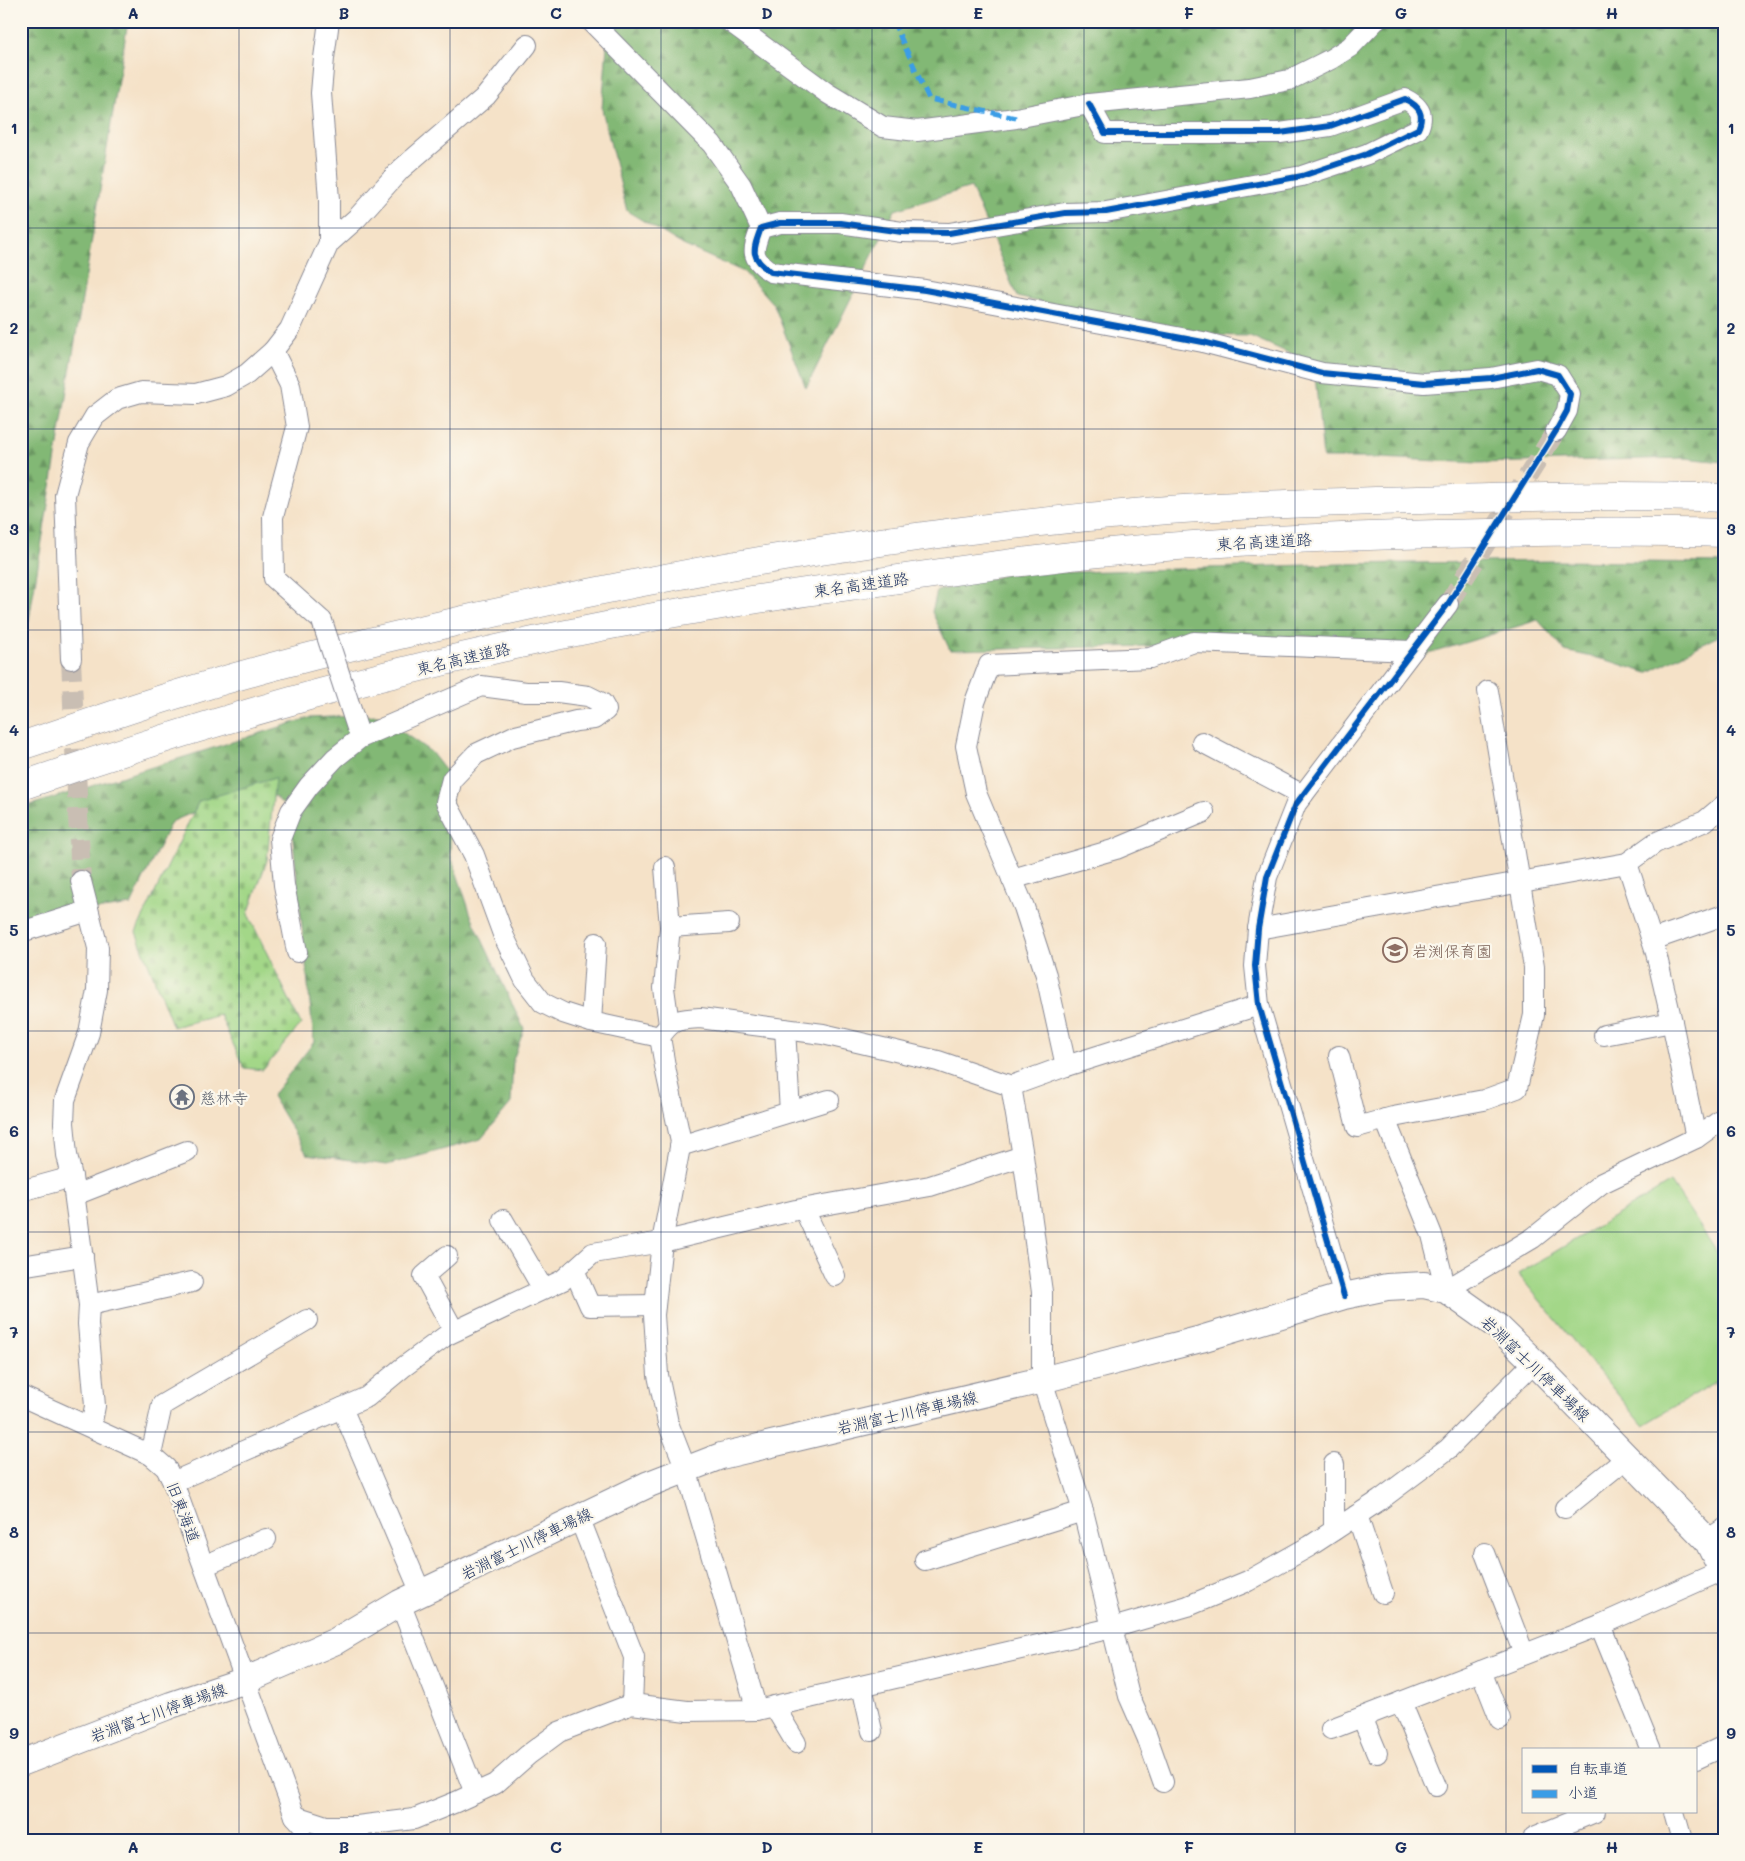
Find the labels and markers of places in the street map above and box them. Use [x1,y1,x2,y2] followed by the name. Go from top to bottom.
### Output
[1382,937,1408,963] school or university icon: 岩渕保育園
[1412,940,1492,961] place label: 岩渕保育園
[169,1084,195,1110] temple icon: 慈林寺
[200,1087,248,1108] place label: 慈林寺

